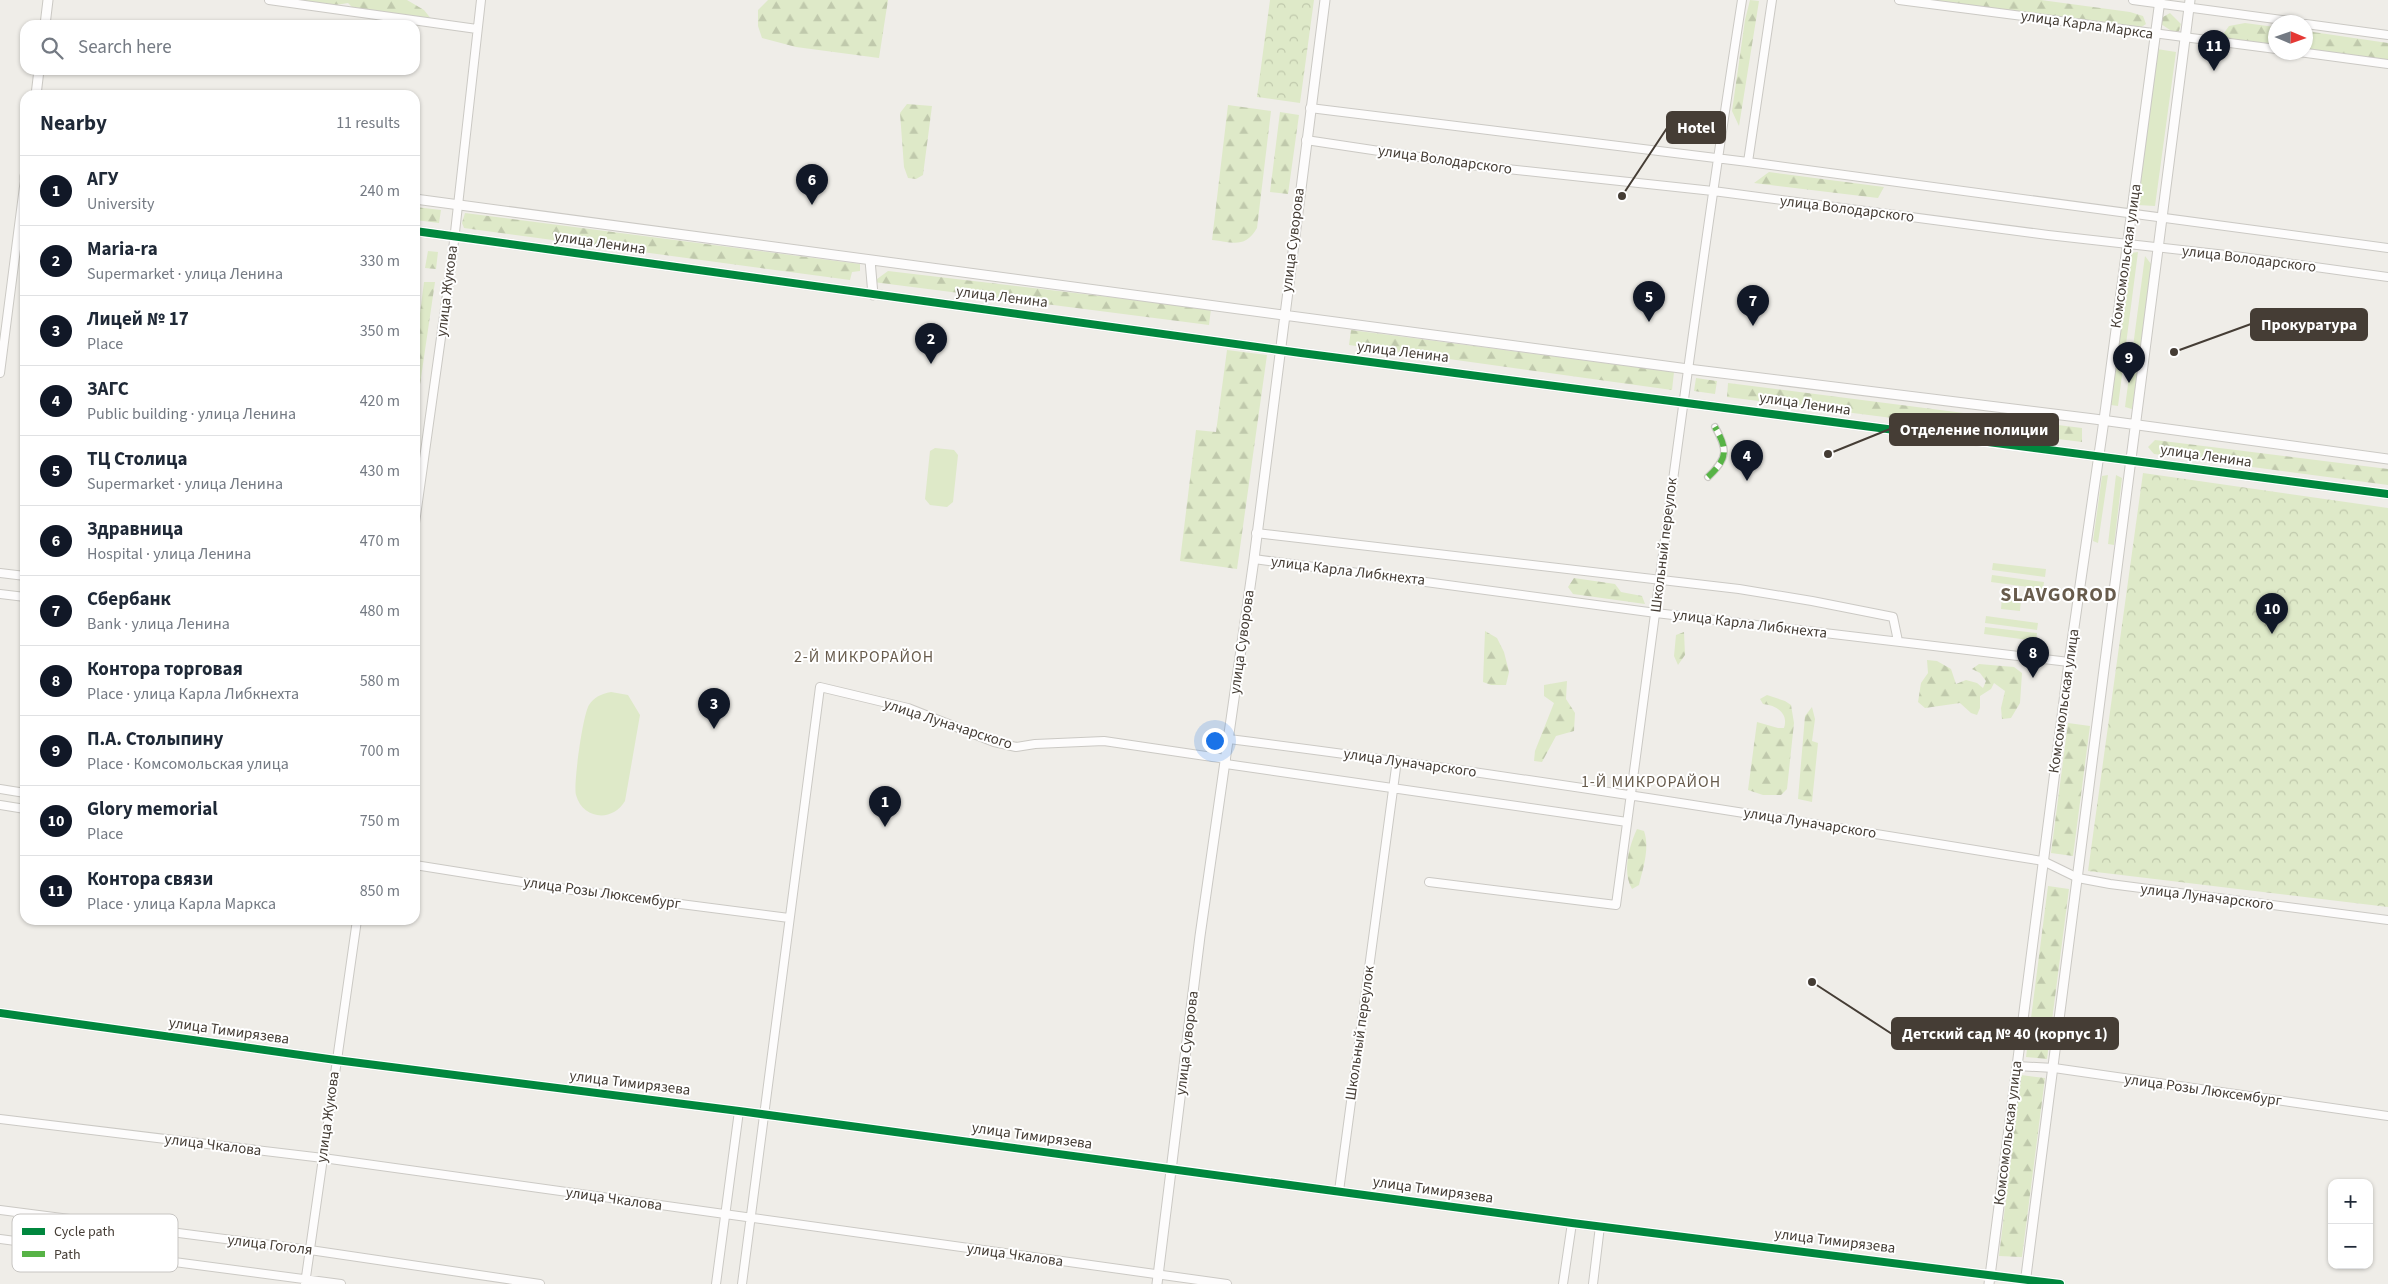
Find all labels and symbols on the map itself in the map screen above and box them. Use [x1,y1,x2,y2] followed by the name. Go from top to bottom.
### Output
[2019,5,2155,45] street label: улица Карла Маркса
[2268,15,2313,60] north arrow
[2198,30,2230,71] pin: 11
[1667,112,1725,143] callout: Hotel
[1677,117,1715,139] text: Hotel
[1377,140,1513,180] street label: улица Володарского
[796,164,828,205] pin: 6
[2105,182,2147,330] street label: Комсомольская улица
[1276,187,1310,293] street label: улица Суворова
[1779,190,1915,228] street label: улица Володарского
[553,226,647,260] street label: улица Ленина
[2181,240,2317,278] street label: улица Володарского
[431,244,463,338] street label: улица Жукова
[955,281,1049,313] street label: улица Ленина
[1633,281,1665,322] pin: 5
[1737,285,1769,326] pin: 7
[2251,309,2367,340] callout: Прокуратура
[2261,314,2357,336] text: Прокуратура
[915,323,947,364] pin: 2
[1356,336,1450,368] street label: улица Ленина
[2113,342,2145,383] pin: 9
[1758,387,1852,421] street label: улица Ленина
[1890,414,2058,445] callout: Отделение полиции
[1900,419,2048,441] text: Отделение полиции
[2159,439,2253,473] street label: улица Ленина
[1731,440,1763,481] pin: 4
[1645,476,1683,614] street label: Школьный переулок
[1270,551,1426,591] street label: улица Карла Либкнехта
[2000,581,2118,609] district label: SLAVGOROD
[1224,589,1260,695] street label: улица Суворова
[2256,593,2288,634] pin: 10
[1672,604,1828,644] street label: улица Карла Либкнехта
[2043,627,2085,775] street label: Комсомольская улица
[2017,637,2049,678] pin: 8
[794,646,934,668] district label: 2-Й МИКРОРАЙОН
[698,688,730,729] pin: 3
[881,693,1015,755] street label: улица Луначарского
[1202,728,1228,754] your location
[1342,743,1478,783] street label: улица Луначарского
[1581,771,1721,793] district label: 1-Й МИКРОРАЙОН
[869,786,901,827] pin: 1
[1742,802,1878,844] street label: улица Луначарского
[522,872,682,914] street label: улица Розы Люксембург
[2139,878,2275,916] street label: улица Луначарского
[1340,964,1380,1102] street label: Школьный переулок
[1170,990,1204,1096] street label: улица Суворова
[167,1012,291,1050] street label: улица Тимирязева
[1892,1018,2118,1049] callout: Детский сад № 40 (корпус 1)
[1902,1023,2108,1045] text: Детский сад № 40 (корпус 1)
[1989,1059,2027,1207] street label: Комсомольская улица
[568,1065,692,1101] street label: улица Тимирязева
[2123,1069,2283,1111] street label: улица Розы Люксембург
[311,1070,345,1164] street label: улица Жукова
[970,1117,1094,1155] street label: улица Тимирязева
[163,1129,263,1161] street label: улица Чкалова
[1371,1171,1495,1209] street label: улица Тимирязева
[564,1182,664,1216] street label: улица Чкалова
[12,1214,178,1272] legend
[54,1222,115,1242] text: Cycle path
[1773,1223,1897,1259] street label: улица Тимирязева
[226,1229,314,1261] street label: улица Гоголя
[965,1238,1065,1272] street label: улица Чкалова
[54,1245,81,1265] text: Path

